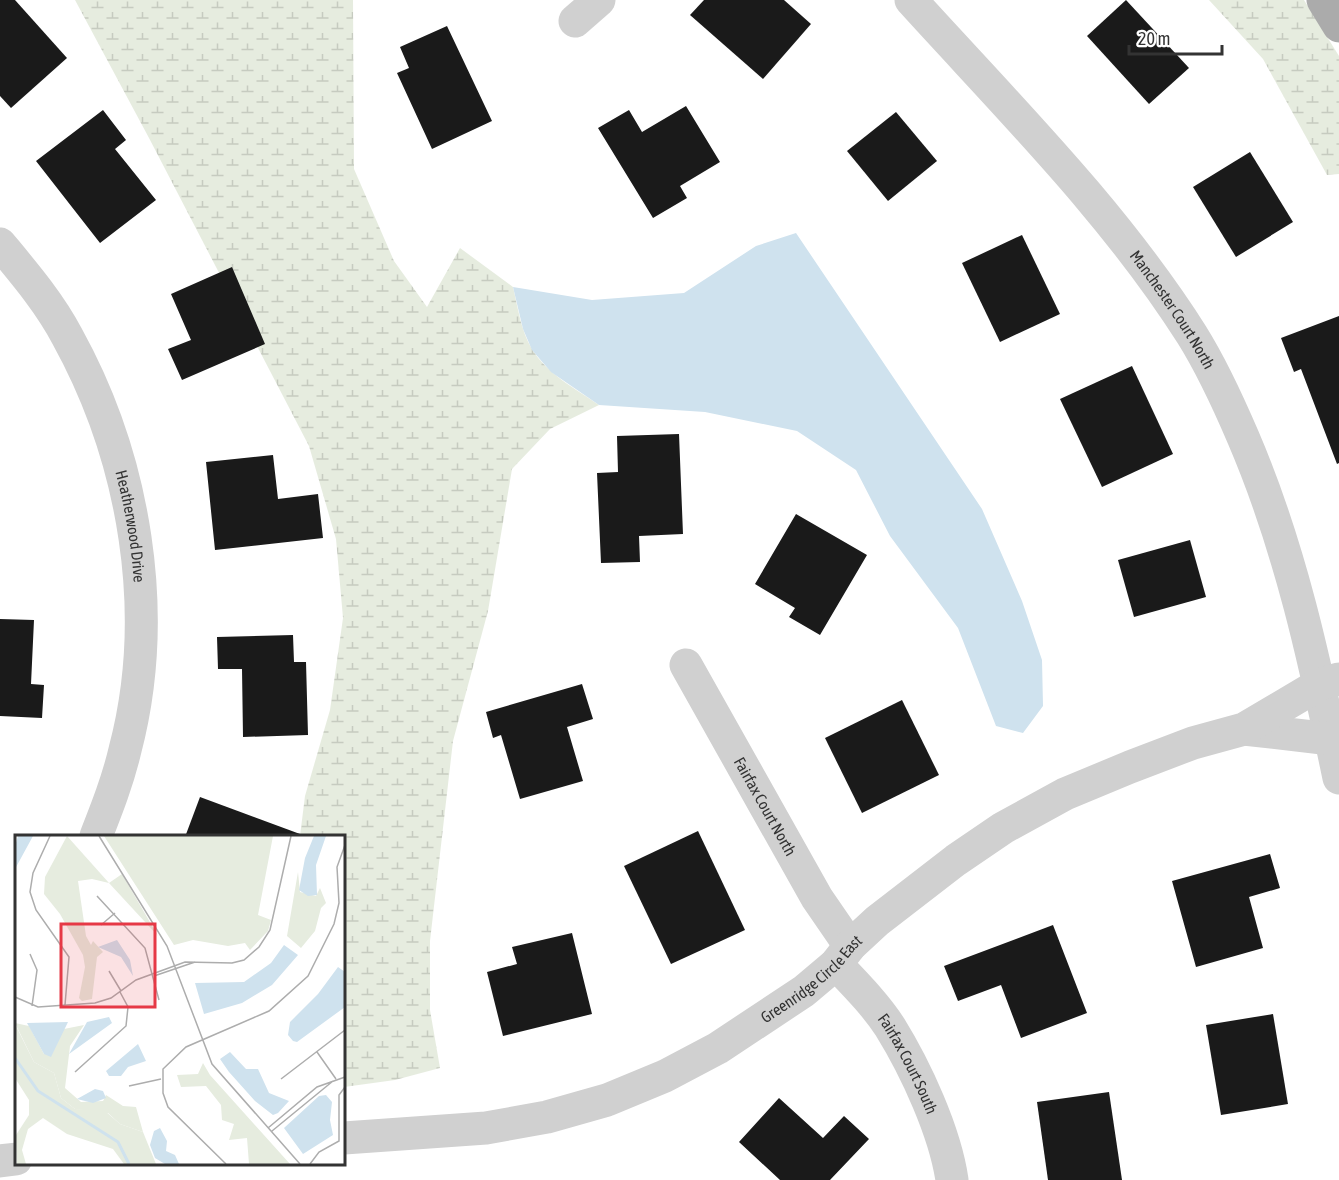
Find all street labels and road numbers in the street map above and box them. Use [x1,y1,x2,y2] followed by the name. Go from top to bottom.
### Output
[1127,247,1219,372] street label: Manchester Court North
[112,468,149,583] street label: Heatherwood Drive
[731,754,800,859] street label: Fairfax Court North
[757,931,865,1026] street label: Greenridge Circle East
[874,1010,941,1116] street label: Fairfax Court South

